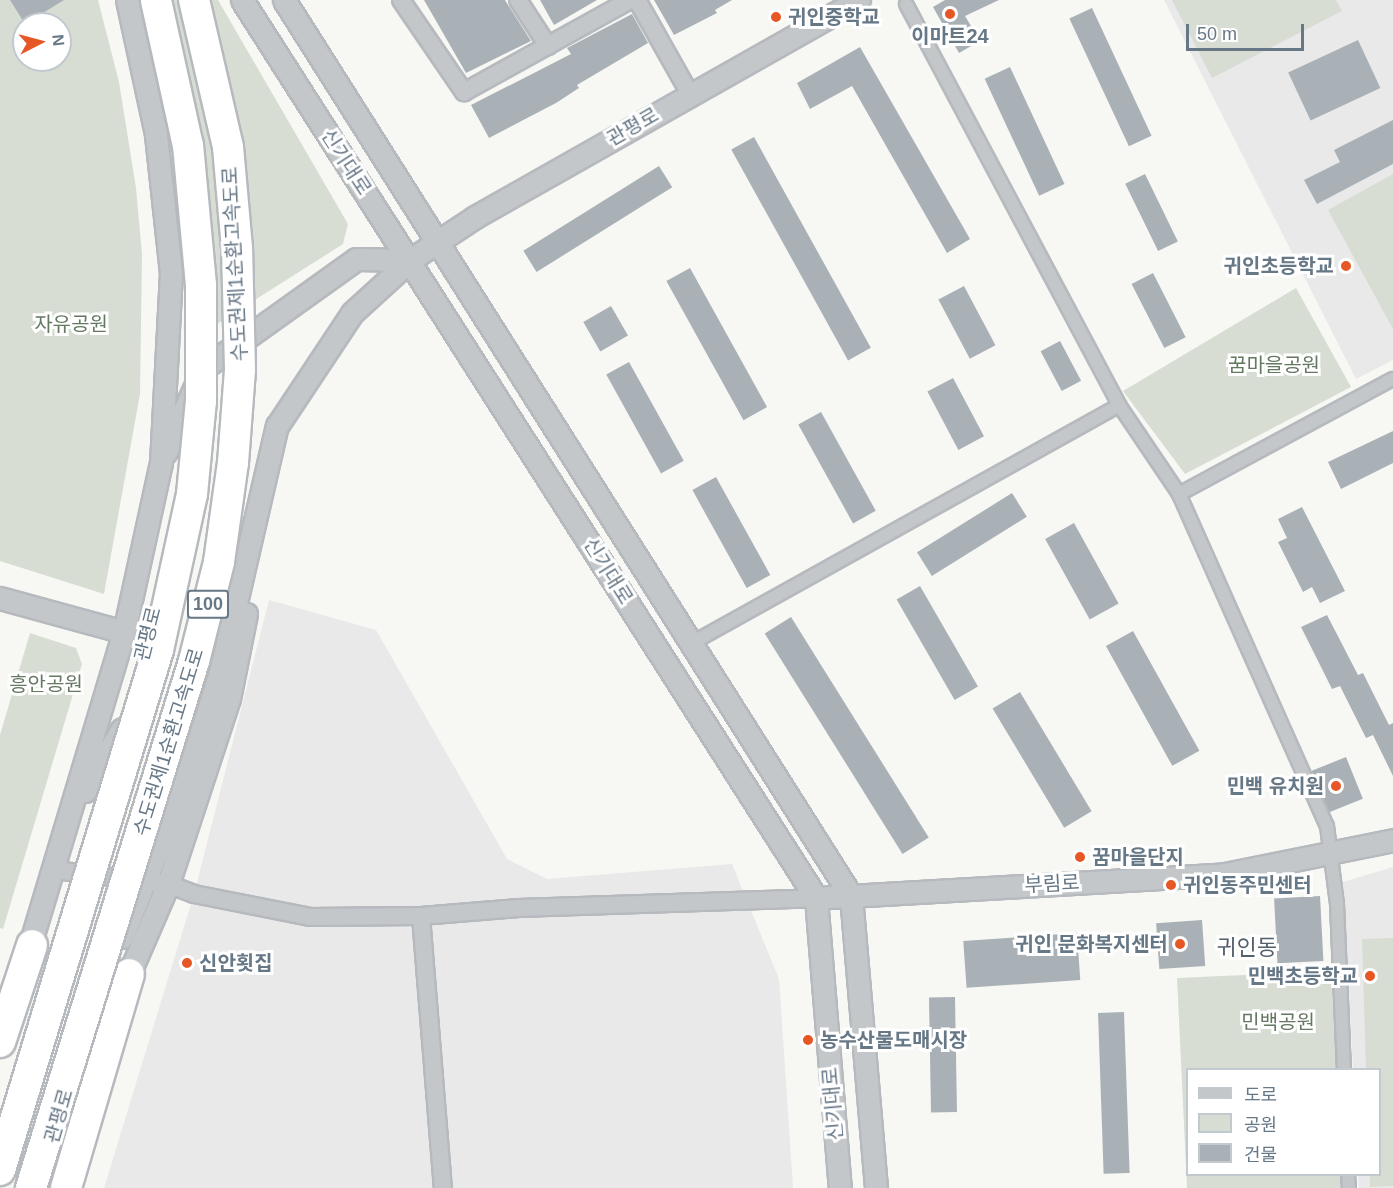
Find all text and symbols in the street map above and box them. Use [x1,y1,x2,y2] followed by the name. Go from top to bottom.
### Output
[788,5,880,29] place label: 귀인중학교
[943,7,957,21] marker: 이마트24
[769,10,783,24] marker: 귀인중학교
[12,12,72,72] north arrow
[1189,12,1308,50] scale bar
[911,24,989,48] place label: 이마트24
[1197,24,1237,44] text: 50 m
[49,34,67,47] text: N
[603,103,663,151] street label: 관평로
[316,125,376,199] street label: 신기대로
[218,166,252,362] street label: 수도권제1순환고속도로
[1224,254,1334,278] place label: 귀인초등학교
[1339,259,1353,273] marker: 귀인초등학교
[34,312,108,336] park label: 자유공원
[1228,353,1320,377] park label: 꿈마을공원
[578,533,638,609] street label: 신기대로
[186,589,230,619] road number: 100
[130,604,166,664] street label: 관평로
[129,645,209,839] street label: 수도권제1순환고속도로
[9,672,83,696] park label: 흥안공원
[1226,774,1324,798] place label: 민백 유치원
[1329,779,1343,793] marker: 민백 유치원
[1092,845,1184,869] place label: 꿈마을단지
[1073,850,1087,864] marker: 꿈마을단지
[1024,871,1080,897] street label: 부림로
[1183,873,1312,897] place label: 귀인동주민센터
[1164,878,1178,892] marker: 귀인동주민센터
[1015,932,1168,956] place label: 귀인 문화복지센터
[1217,935,1277,961] district label: 귀인동
[1173,937,1187,951] marker: 귀인 문화복지센터
[199,951,273,975] place label: 신안횟집
[180,956,194,970] marker: 신안횟집
[1248,964,1358,988] place label: 민백초등학교
[1363,969,1377,983] marker: 민백초등학교
[1241,1010,1315,1034] park label: 민백공원
[820,1028,967,1052] place label: 농수산물도매시장
[801,1033,815,1047] marker: 농수산물도매시장
[818,1066,848,1142] street label: 신기대로
[1186,1068,1381,1176] legend
[1244,1085,1277,1105] text: 도로
[40,1086,78,1146] street label: 관평로
[1244,1115,1277,1135] text: 공원
[1244,1145,1277,1165] text: 건물

